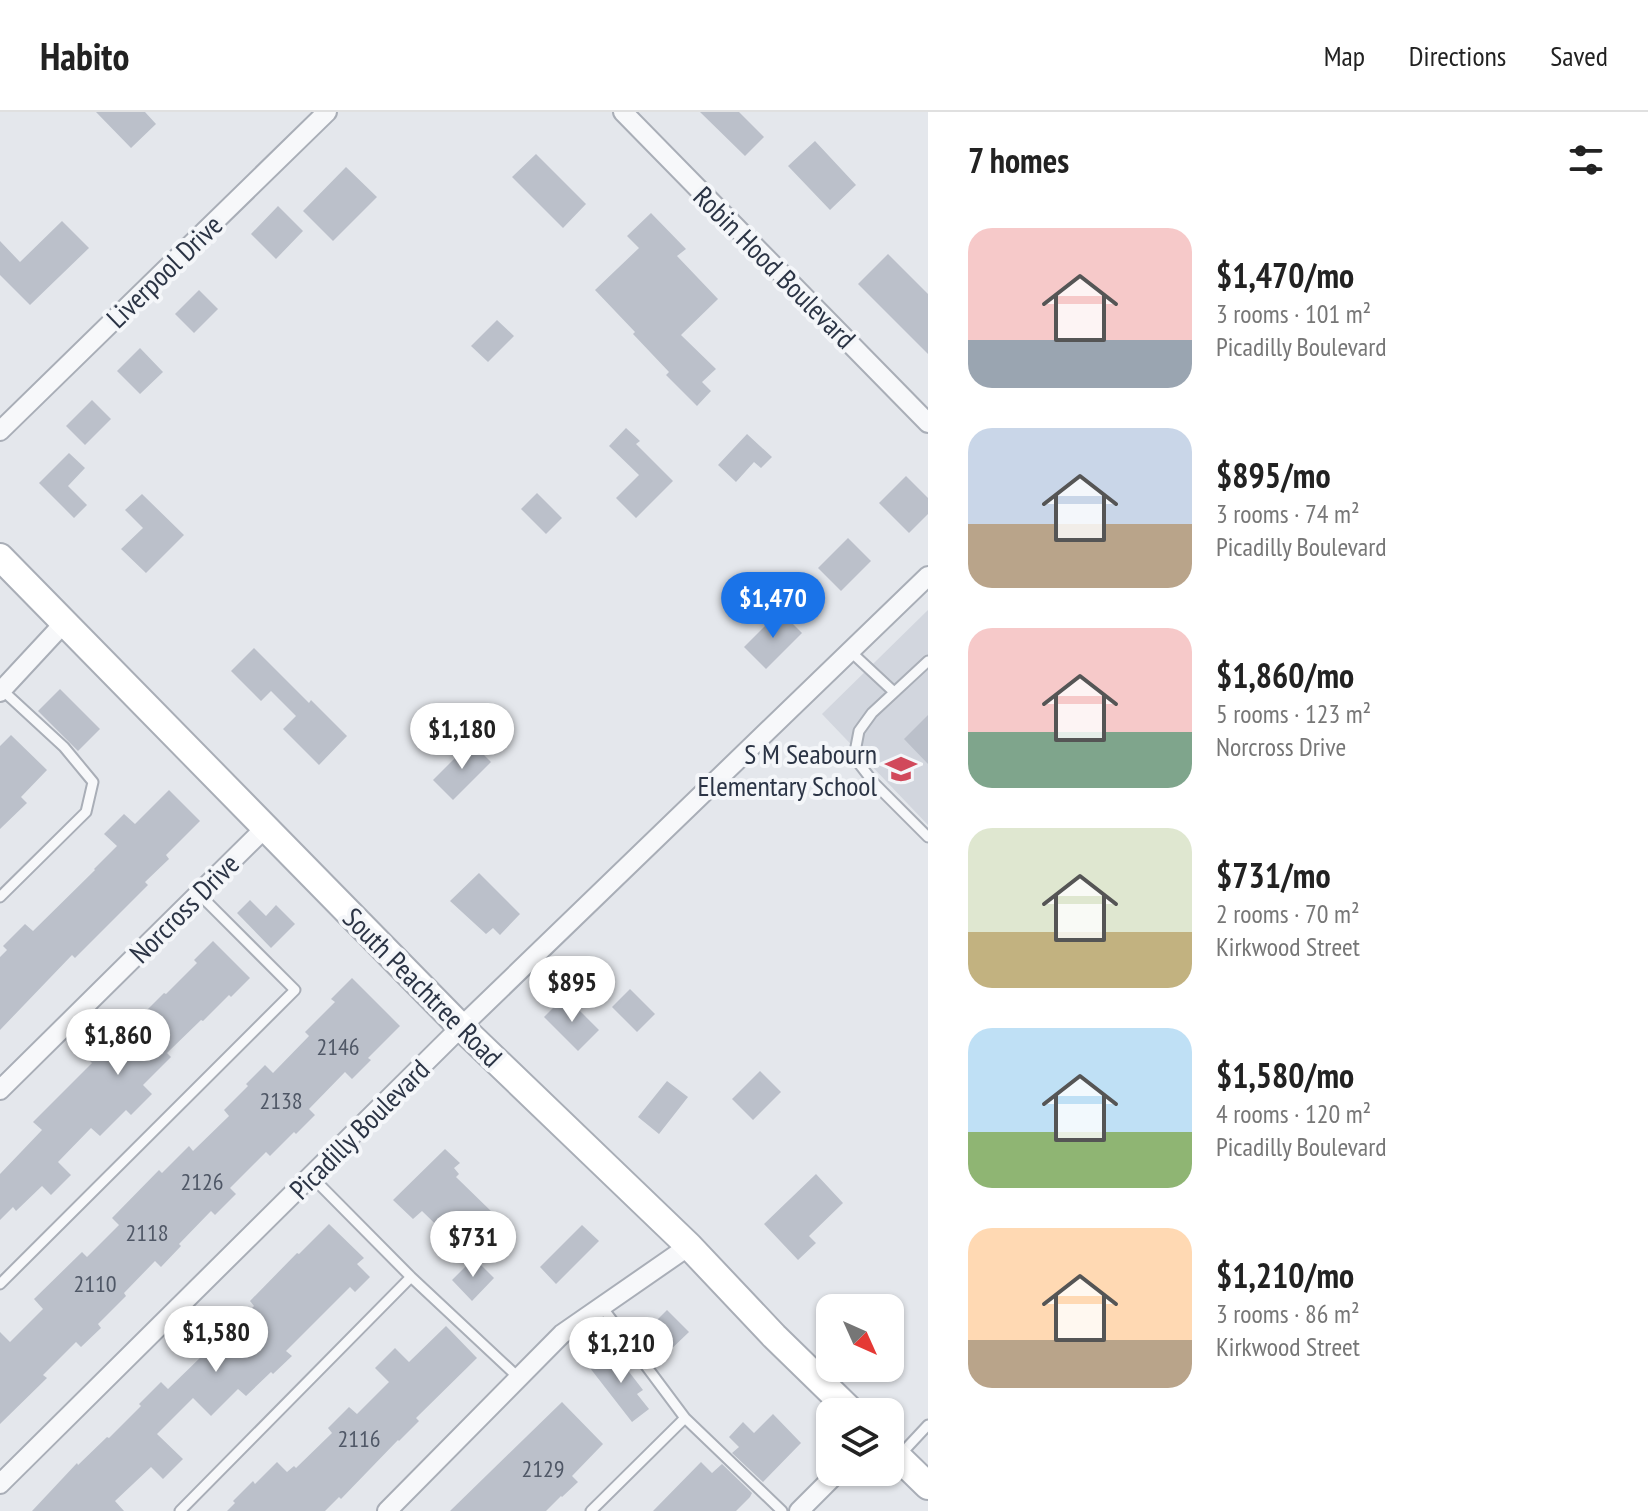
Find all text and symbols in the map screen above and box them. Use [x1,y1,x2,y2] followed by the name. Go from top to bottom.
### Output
[40,31,129,80] text: Habito
[1324,37,1365,74] text: Map
[1409,37,1506,74] text: Directions
[1550,37,1608,74] text: Saved
[968,138,1069,182] text: 7 homes
[1564,138,1608,182] icon: filters
[686,178,864,356] street label: Robin Hood Boulevard
[98,206,230,336] street label: Liverpool Drive
[1216,253,1354,297] text: $1,470/mo
[1032,260,1128,356] icon: home
[1216,297,1371,330] text: 3 rooms · 101 m²
[1216,330,1387,363] text: Picadilly Boulevard
[1216,453,1331,497] text: $895/mo
[1032,460,1128,556] icon: home
[1216,497,1360,530] text: 3 rooms · 74 m²
[1216,530,1387,563] text: Picadilly Boulevard
[708,572,838,640] pin: $1,470
[739,581,807,614] text: $1,470
[1216,653,1354,697] text: $1,860/mo
[1032,660,1128,756] icon: home
[1216,697,1371,730] text: 5 rooms · 123 m²
[397,703,527,771] pin: $1,180
[428,712,496,745] text: $1,180
[1216,730,1346,763] text: Norcross Drive
[698,735,877,804] place label: S M Seabourn Elementary School
[884,752,918,786] school or university icon: S M Seabourn Elementary School
[121,845,247,971] street label: Norcross Drive
[1216,853,1331,897] text: $731/mo
[1032,860,1128,956] icon: home
[1216,897,1360,930] text: 2 rooms · 70 m²
[335,899,511,1075] street label: South Peachtree Road
[1216,930,1360,963] text: Kirkwood Street
[525,956,619,1024] pin: $895
[547,965,597,998] text: $895
[53,1009,183,1077] pin: $1,860
[84,1018,152,1051] text: $1,860
[316,1031,360,1062] house number: 2146
[281,1051,437,1207] street label: Picadilly Boulevard
[1216,1053,1354,1097] text: $1,580/mo
[1032,1060,1128,1156] icon: home
[259,1085,303,1116] house number: 2138
[1216,1097,1371,1130] text: 4 rooms · 120 m²
[1216,1130,1387,1163] text: Picadilly Boulevard
[180,1166,224,1197] house number: 2126
[426,1211,520,1279] pin: $731
[125,1217,169,1248] house number: 2118
[448,1220,498,1253] text: $731
[1216,1253,1354,1297] text: $1,210/mo
[1032,1260,1128,1356] icon: home
[73,1268,117,1299] house number: 2110
[816,1294,904,1382] north arrow
[816,1294,904,1486] map controls
[1216,1297,1360,1330] text: 3 rooms · 86 m²
[151,1306,281,1374] pin: $1,580
[182,1315,250,1348] text: $1,580
[556,1317,686,1385] pin: $1,210
[587,1326,655,1359] text: $1,210
[1216,1330,1360,1363] text: Kirkwood Street
[816,1398,904,1486] button: layers
[337,1423,381,1454] house number: 2116
[521,1453,565,1484] house number: 2129

